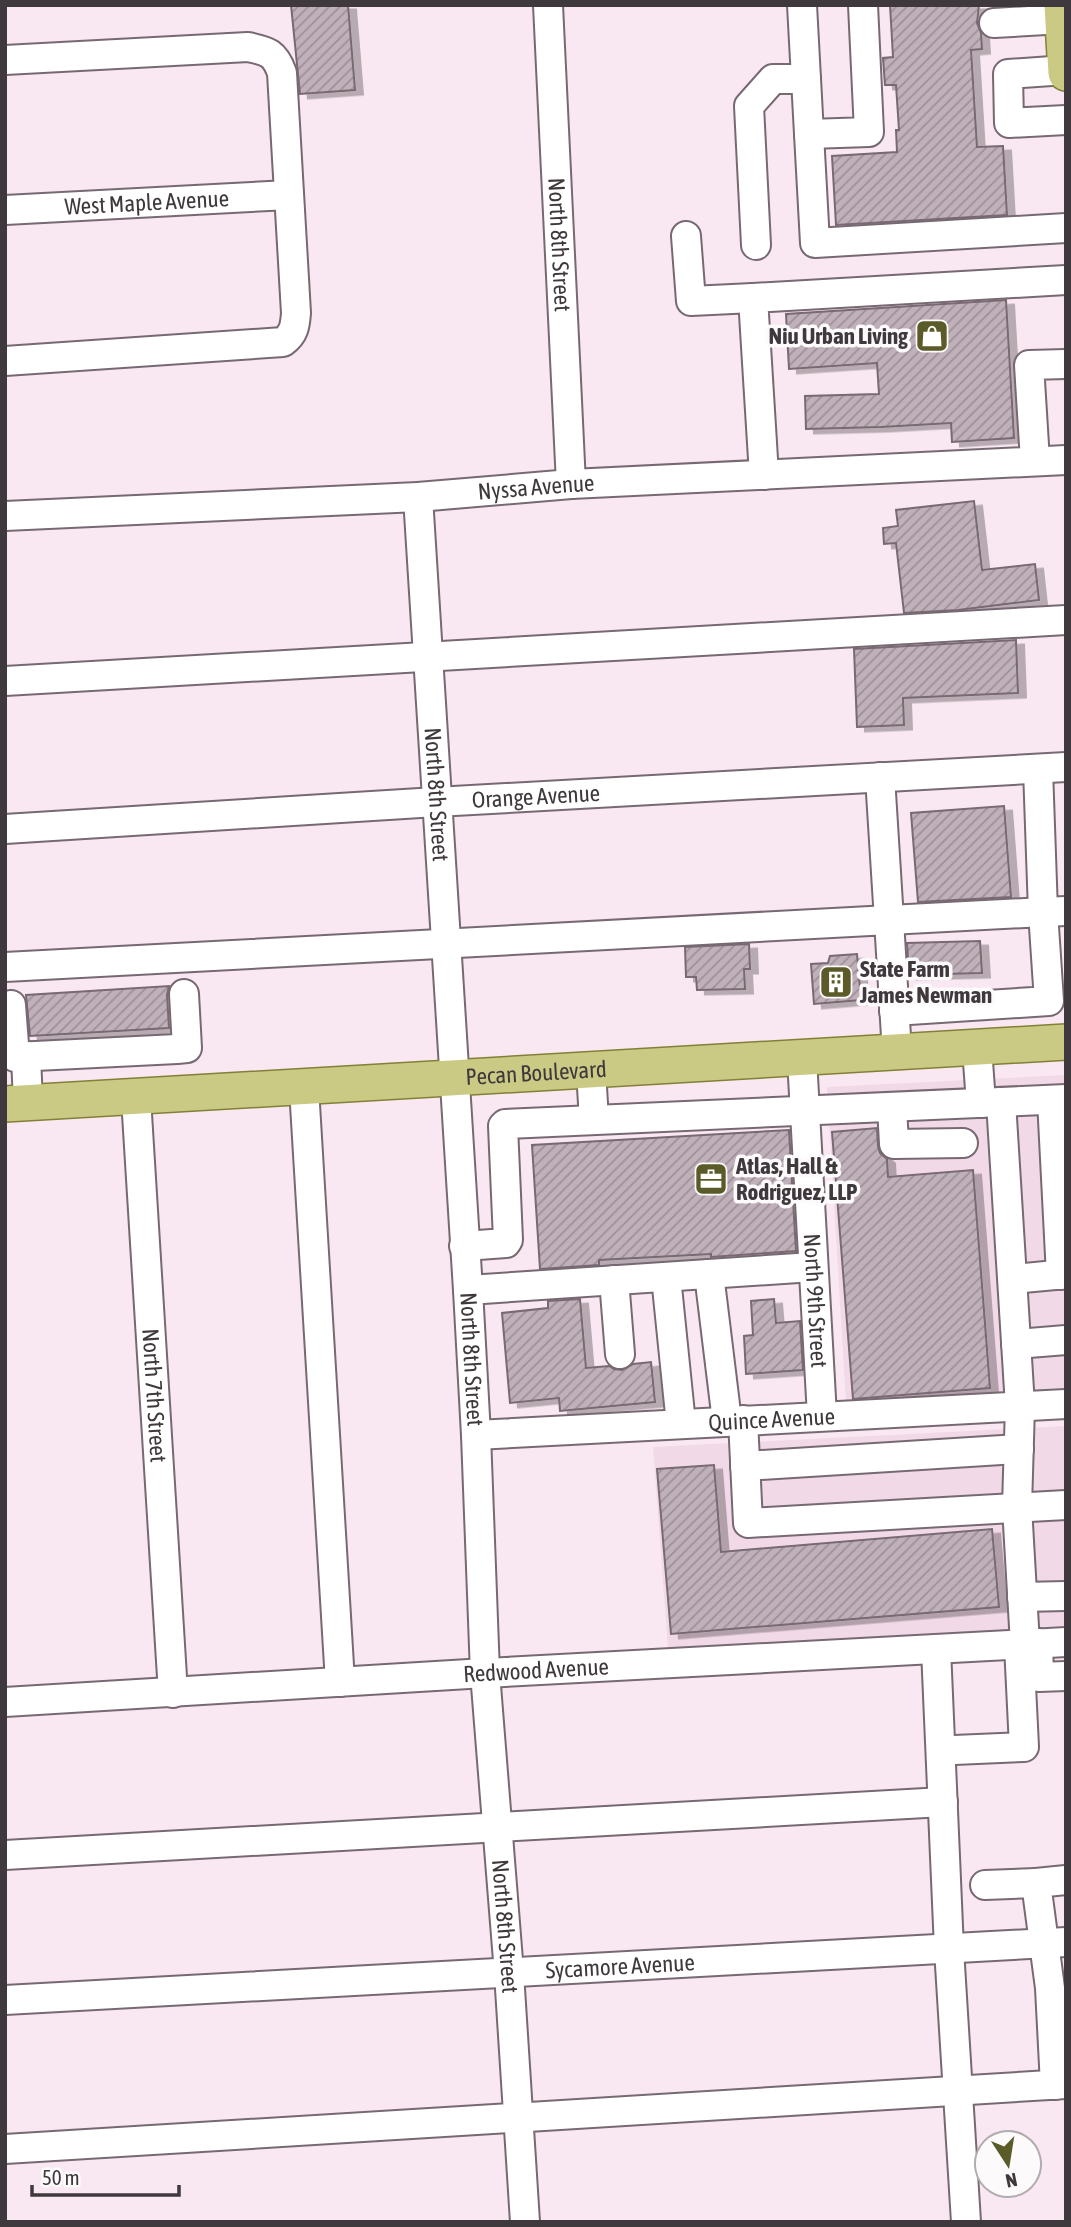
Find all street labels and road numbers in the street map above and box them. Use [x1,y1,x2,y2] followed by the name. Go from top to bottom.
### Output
[543,177,576,312] street label: North 8th Street
[64,185,230,220] street label: West Maple Avenue
[477,470,595,505] street label: Nyssa Avenue
[420,727,454,862] street label: North 8th Street
[471,780,601,813] street label: Orange Avenue
[465,1056,607,1090] street label: Pecan Boulevard
[799,1233,832,1368] street label: North 9th Street
[455,1292,488,1427] street label: North 8th Street
[137,1328,172,1463] street label: North 7th Street
[708,1403,836,1436] street label: Quince Avenue
[463,1653,609,1687] street label: Redwood Avenue
[487,1858,523,1994] street label: North 8th Street
[545,1949,695,1983] street label: Sycamore Avenue

